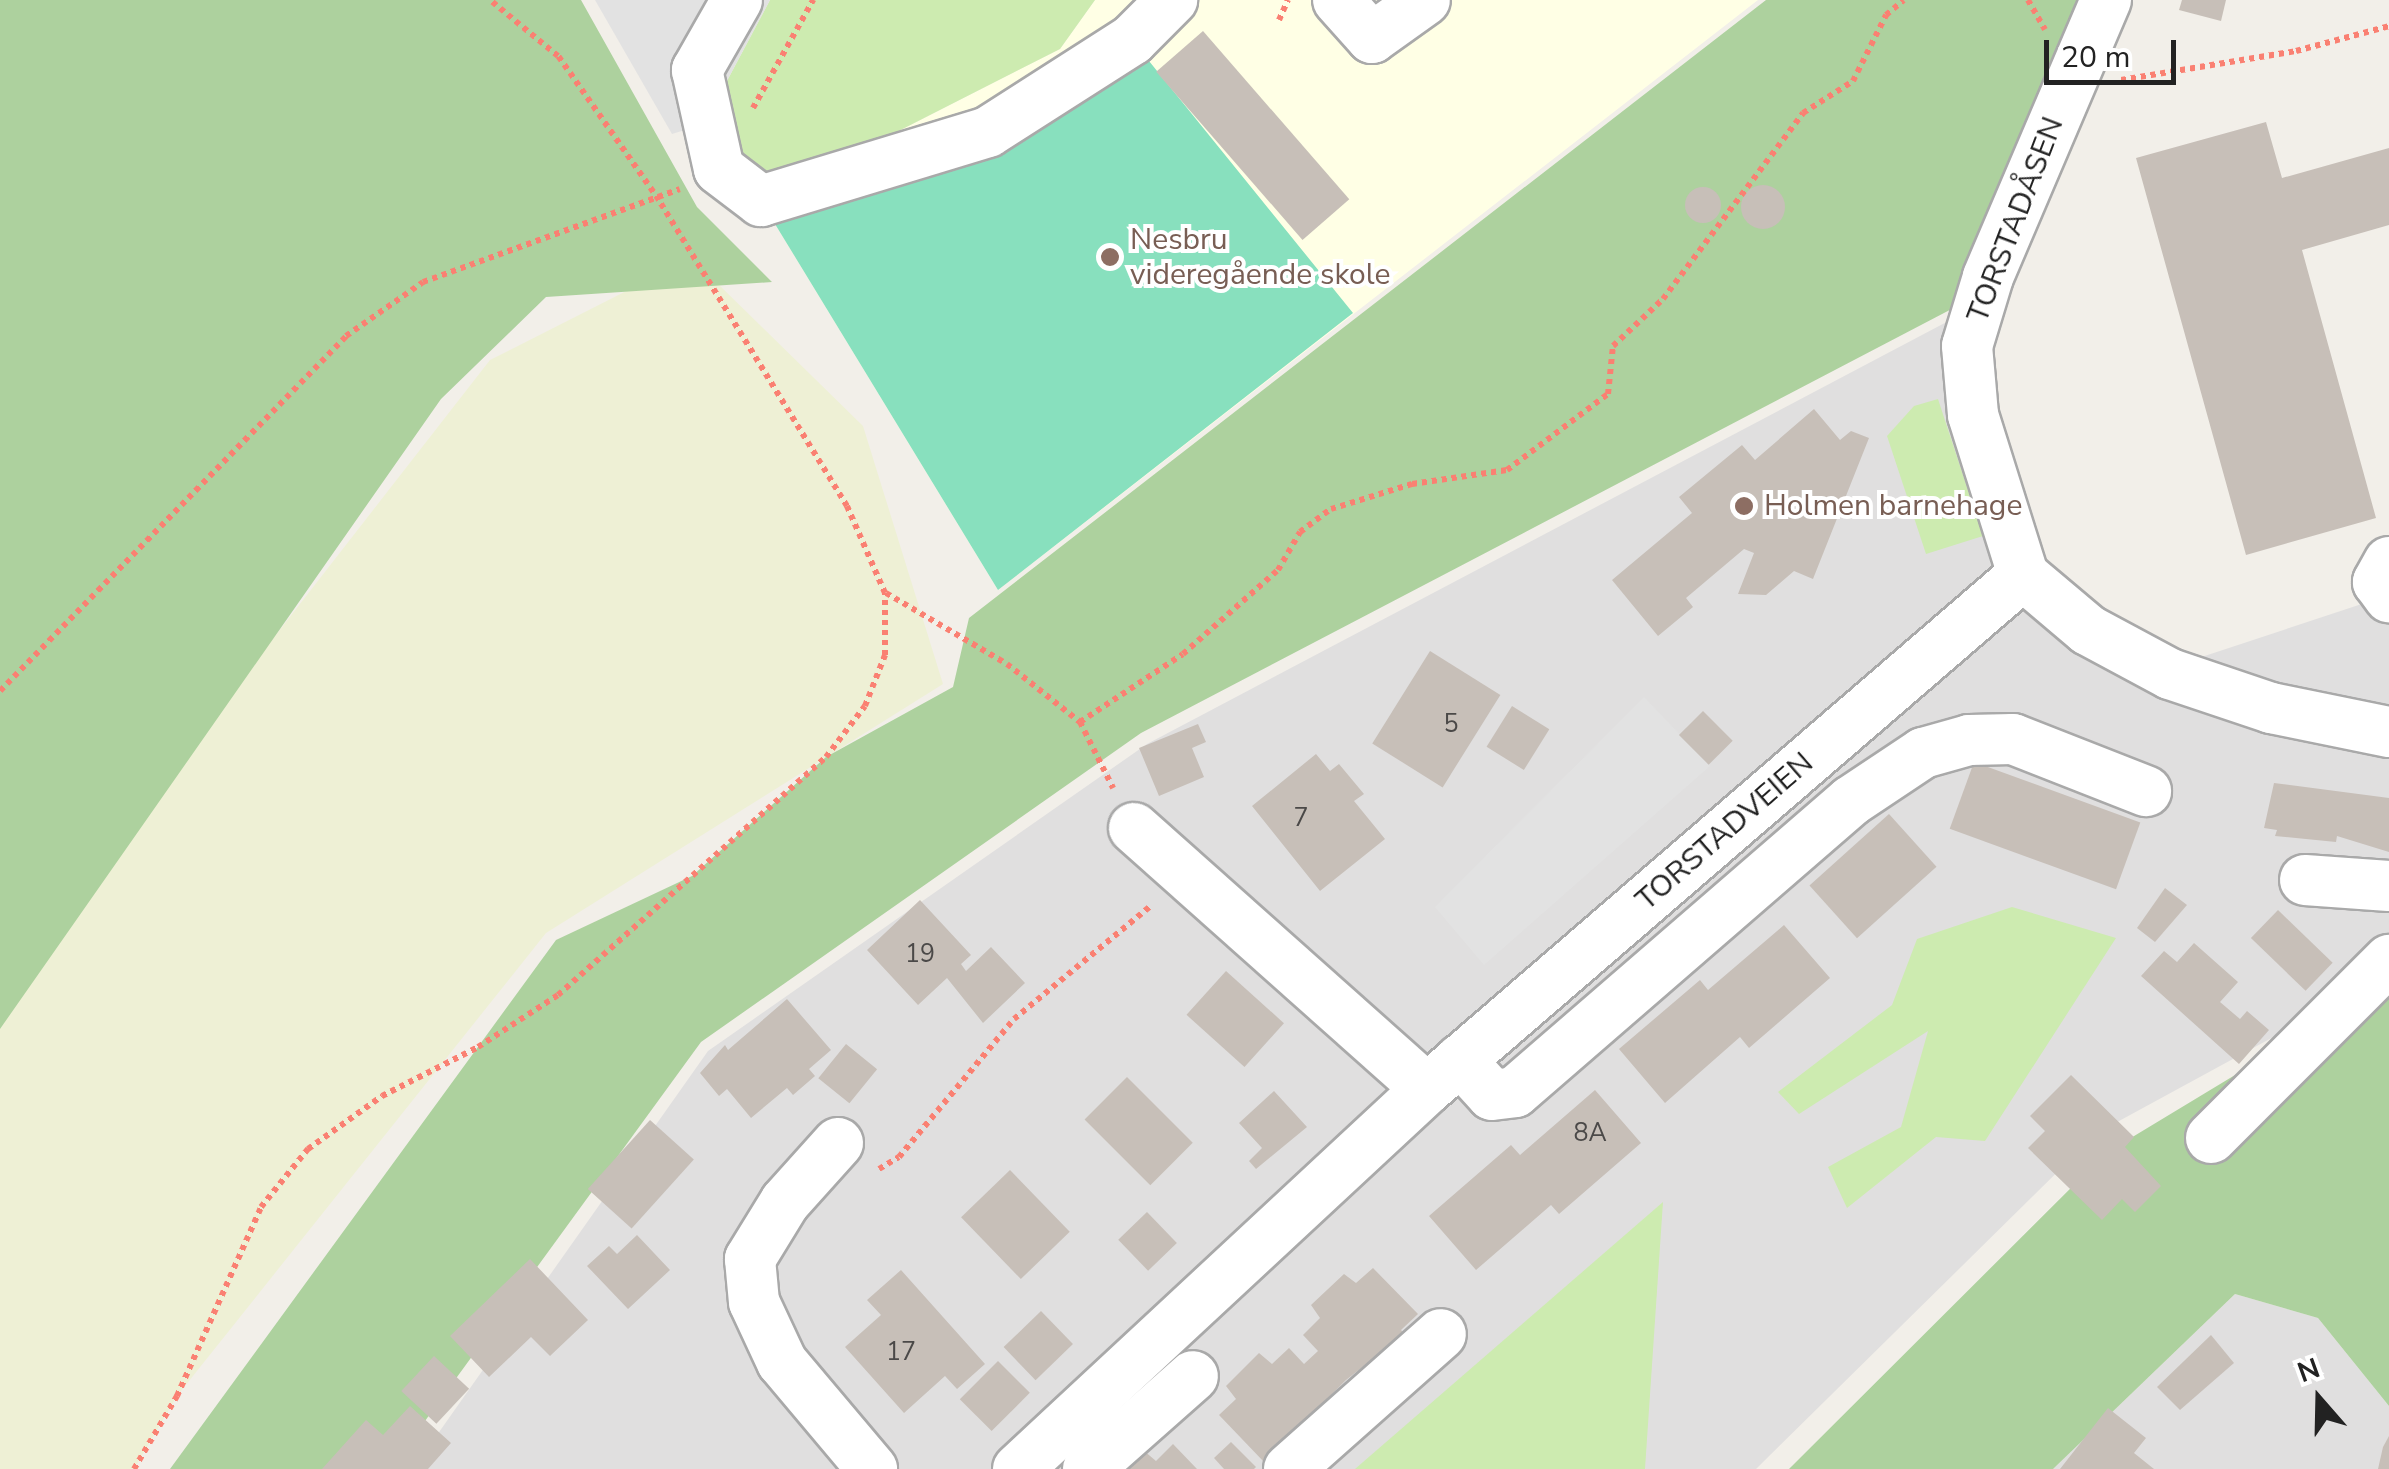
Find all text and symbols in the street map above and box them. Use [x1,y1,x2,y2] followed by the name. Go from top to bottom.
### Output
[2049,20,2182,82] scale bar
[2061,37,2130,78] text: 20 m
[1960,112,2072,328] street label: TORSTADÅSEN
[1130,222,1390,292] place label: Nesbru videregående skole
[1099,246,1121,268] marker: Nesbru videregående skole
[1764,488,2022,524] place label: Holmen barnehage
[1733,495,1755,517] marker: Holmen barnehage
[1444,709,1458,739] house number: 5
[1629,745,1821,919] street label: TORSTADVEIEN
[1294,803,1308,833] house number: 7
[905,939,935,969] house number: 19
[1573,1118,1607,1148] house number: 8A
[886,1337,916,1367] house number: 17
[2269,1349,2369,1449] north arrow
[2292,1349,2325,1392] text: N

